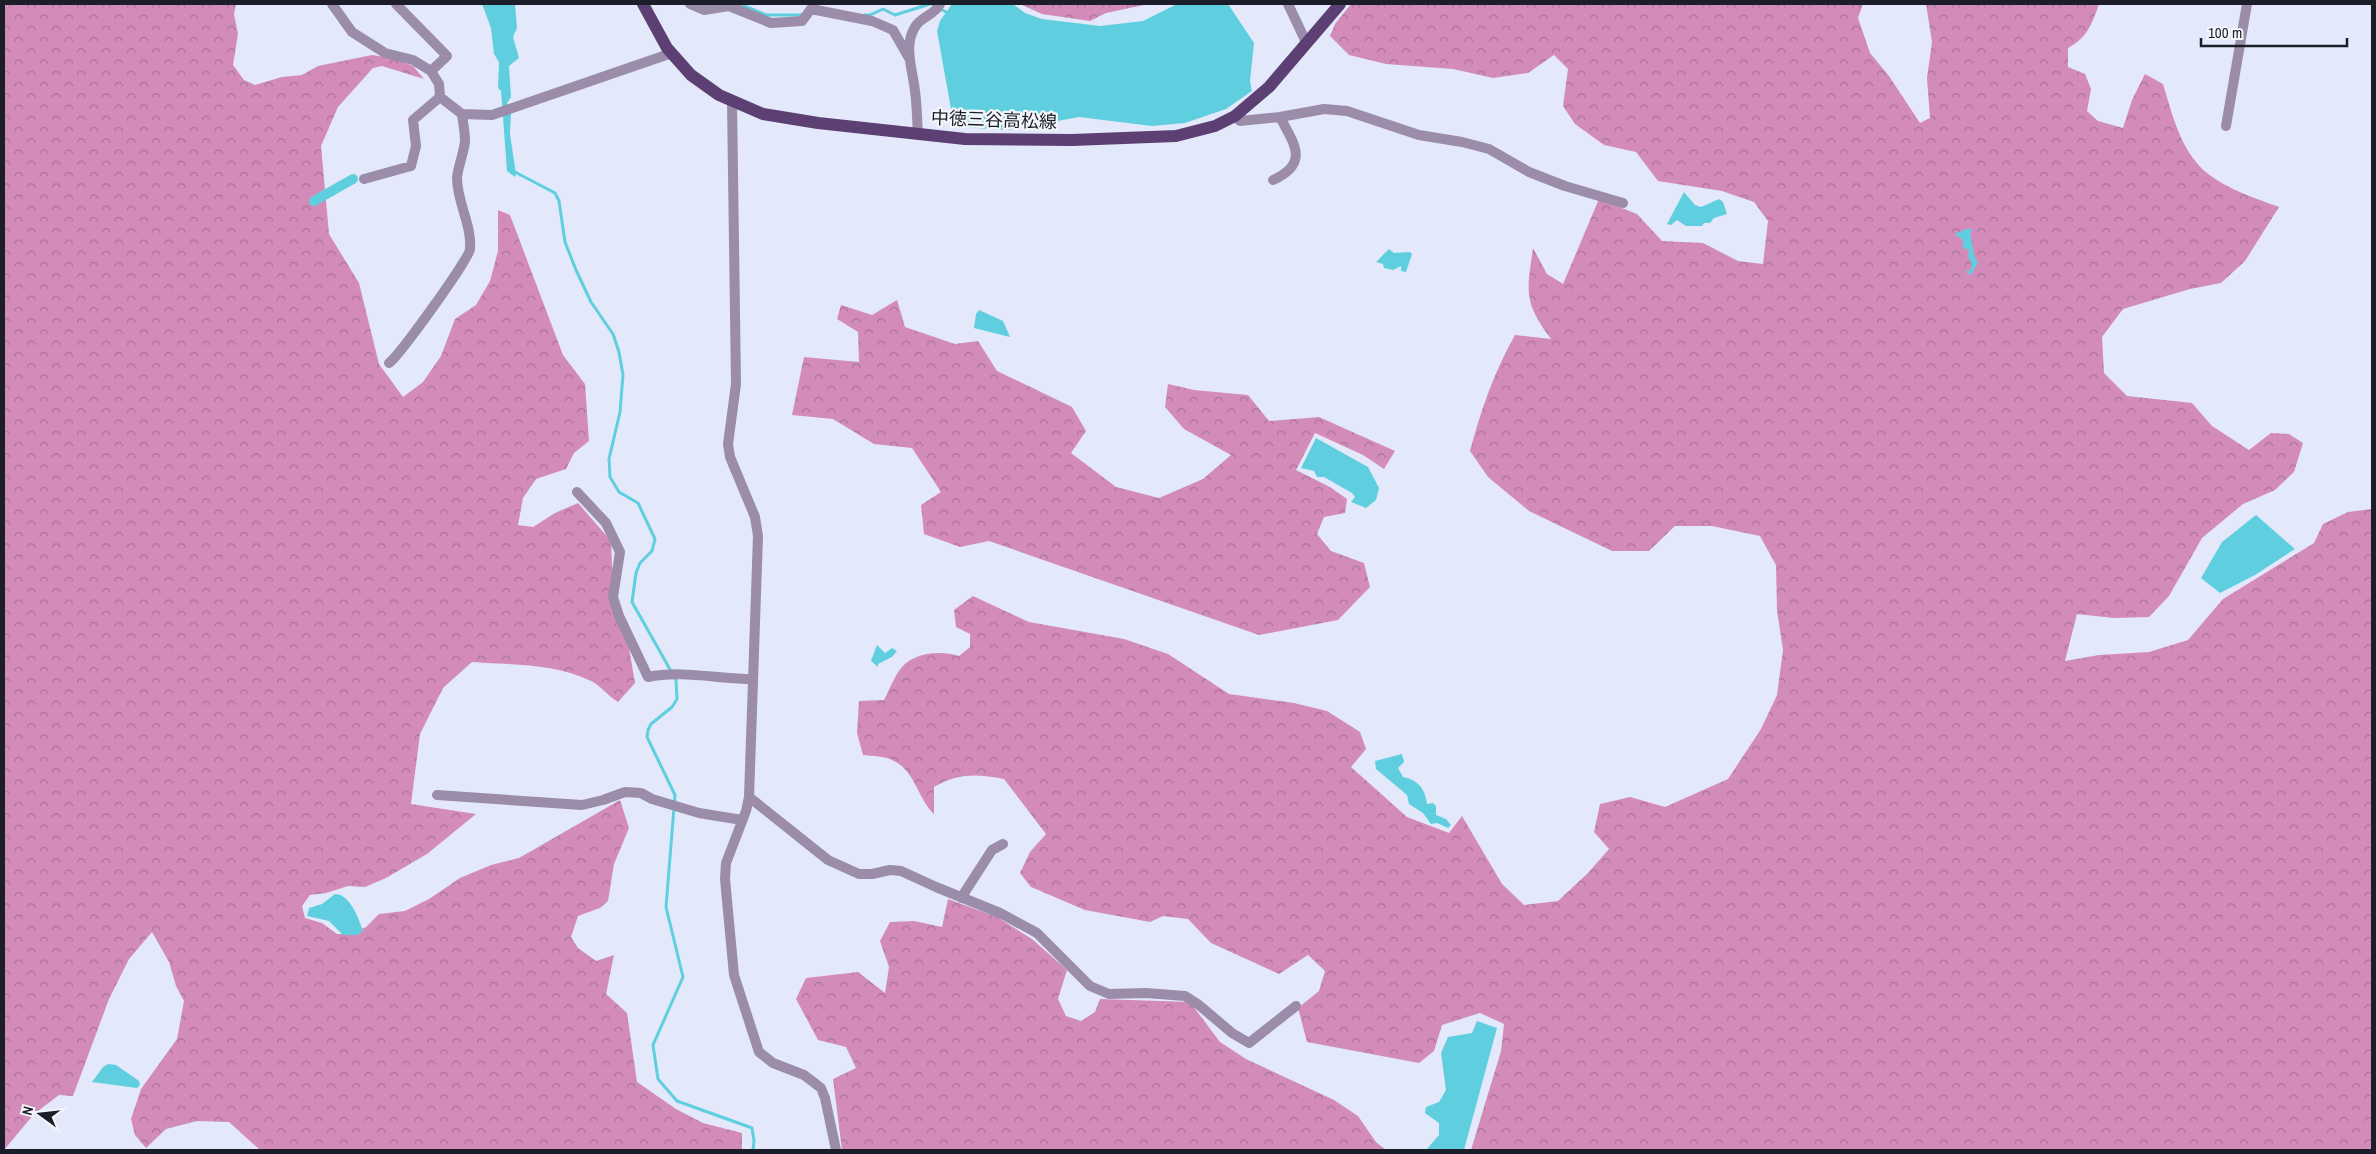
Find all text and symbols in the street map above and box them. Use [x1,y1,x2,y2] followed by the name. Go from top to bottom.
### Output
[2201,15,2347,47] scale bar
[2208,22,2242,43] text: 100 m
[931,105,1057,134] street label: 中徳三谷高松線
[15,1089,65,1139] north arrow
[18,1104,37,1117] text: N

